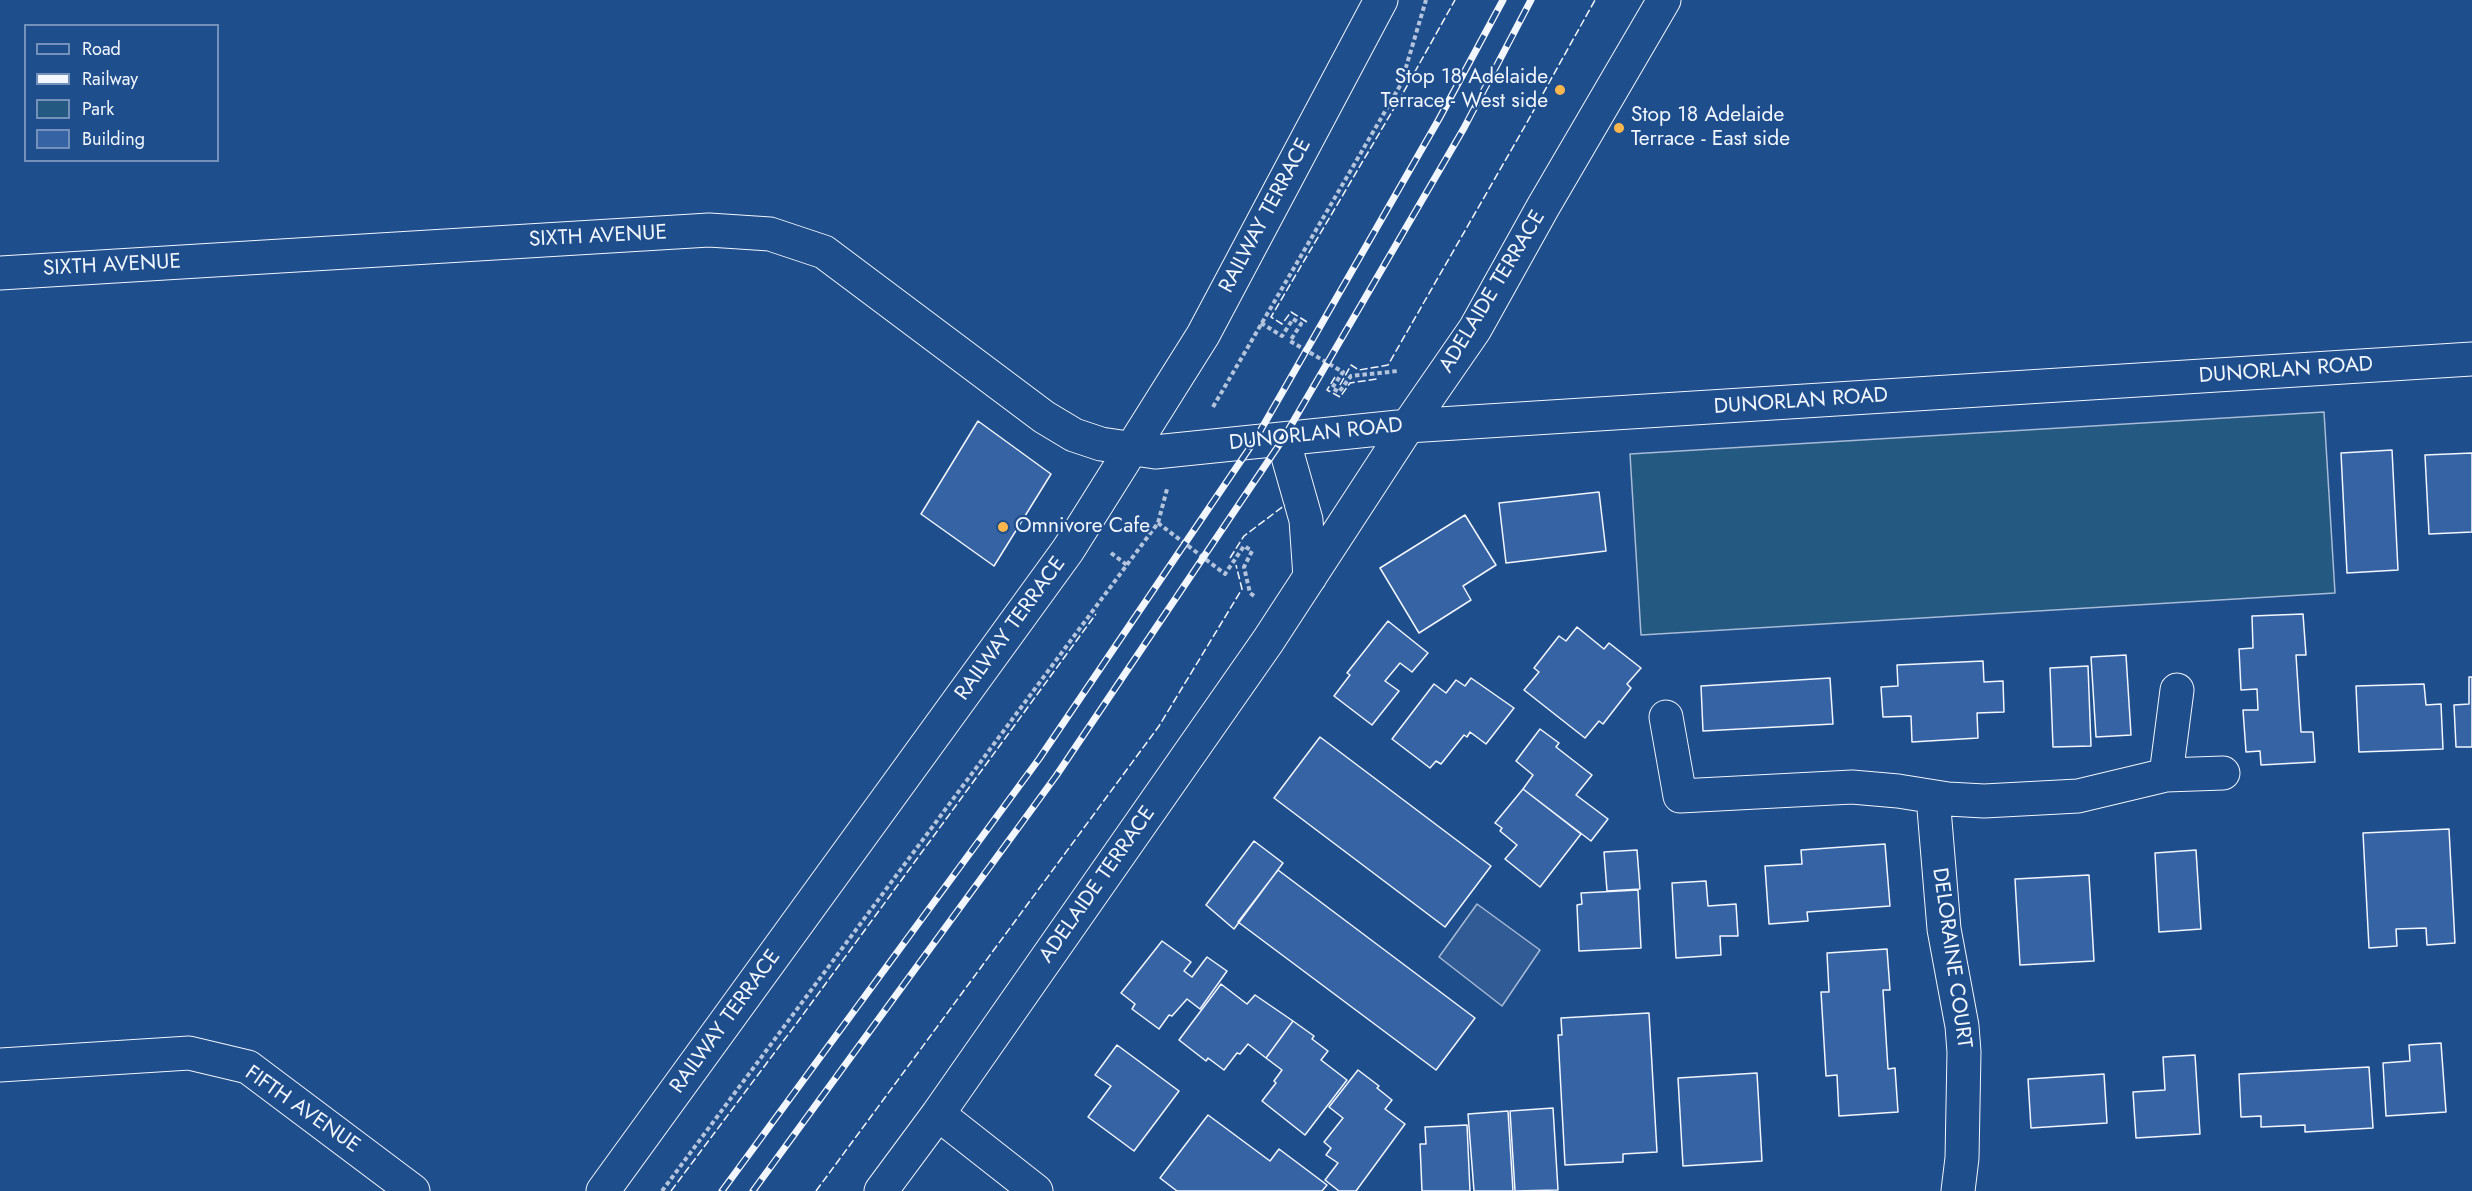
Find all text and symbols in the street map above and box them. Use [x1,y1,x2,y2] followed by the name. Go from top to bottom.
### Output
[24,24,219,162] legend
[82,36,121,62] text: Road
[1381,65,1548,115] place label: Stop 18 Adelaide Terrace - West side
[82,66,138,92] text: Railway
[1553,83,1567,97] marker: Stop 18 Adelaide Terrace - West side
[82,96,114,122] text: Park
[1631,103,1790,153] place label: Stop 18 Adelaide Terrace - East side
[1612,121,1626,135] marker: Stop 18 Adelaide Terrace - East side
[82,126,145,152] text: Building
[1215,134,1317,298] street label: RAILWAY TERRACE
[1435,206,1551,378] street label: ADELAIDE TERRACE
[528,221,668,253] street label: SIXTH AVENUE
[42,250,182,282] street label: SIXTH AVENUE
[2198,352,2374,390] street label: DUNORLAN ROAD
[1713,383,1889,421] street label: DUNORLAN ROAD
[1228,413,1404,457] street label: DUNORLAN ROAD
[1015,514,1150,540] place label: Omnivore Cafe
[996,520,1010,534] marker: Omnivore Cafe
[950,552,1072,706] street label: RAILWAY TERRACE
[1035,802,1161,968] street label: ADELAIDE TERRACE
[1926,866,1976,1050] street label: DELORAINE COURT
[665,945,787,1099] street label: RAILWAY TERRACE
[240,1061,364,1159] street label: FIFTH AVENUE

